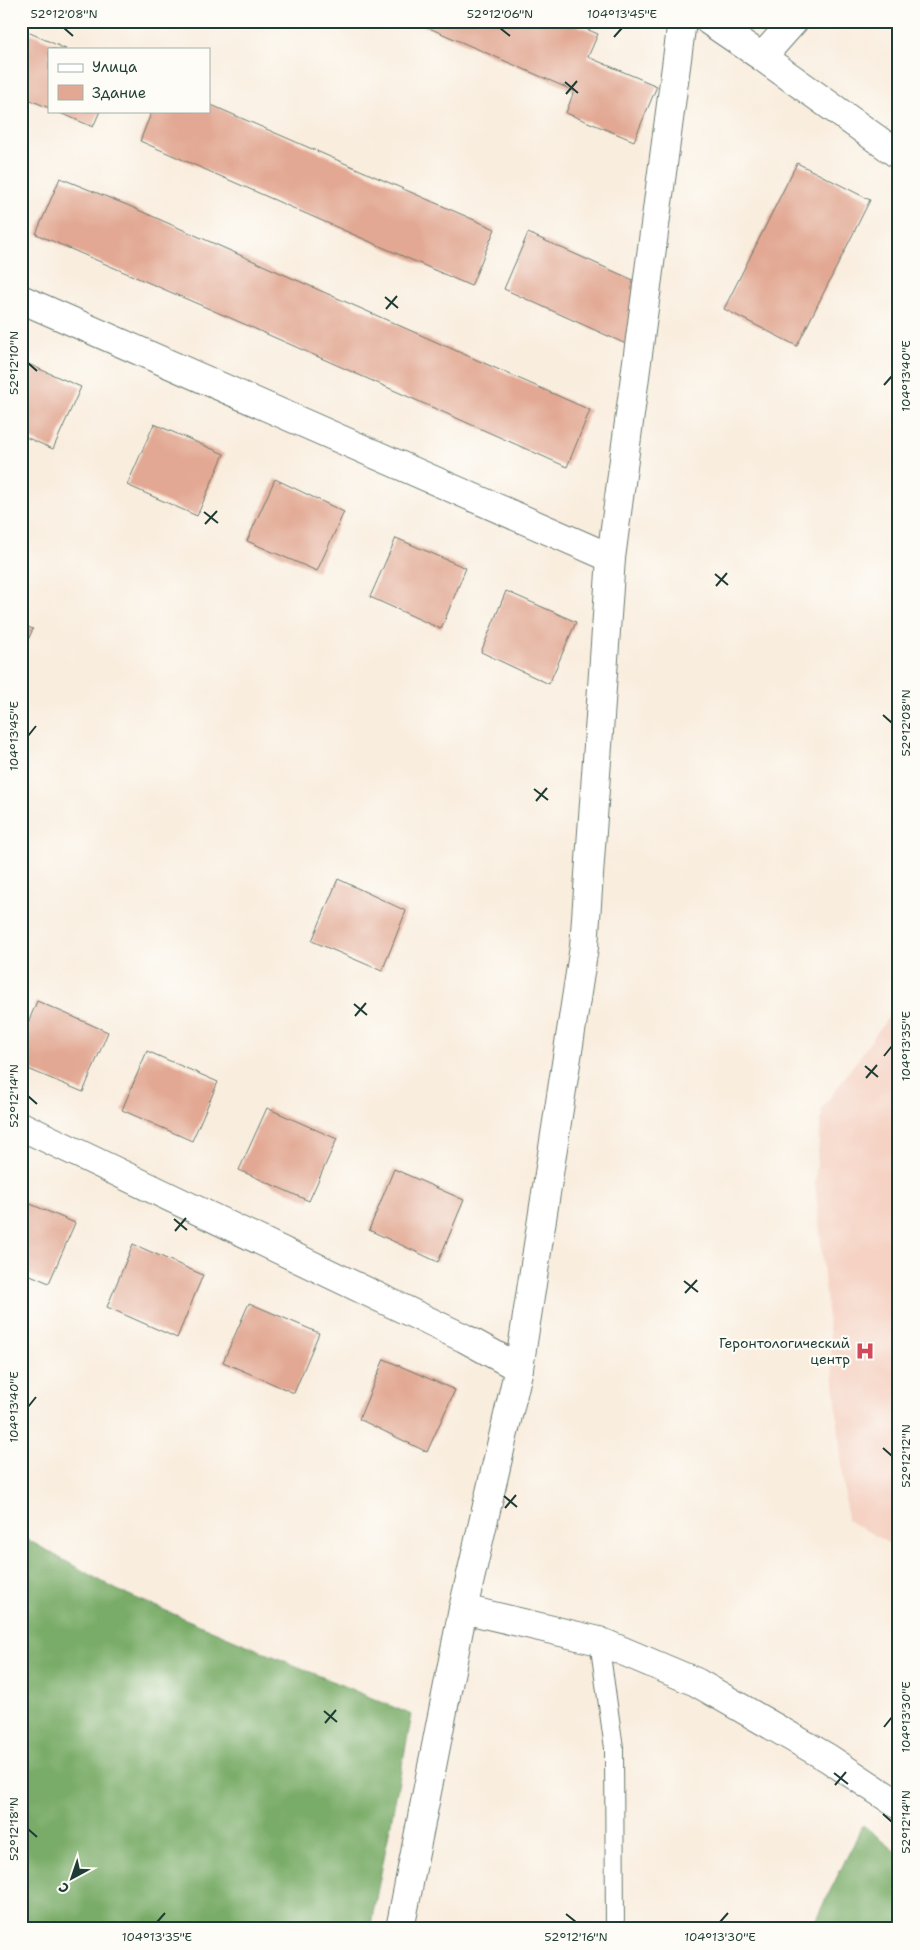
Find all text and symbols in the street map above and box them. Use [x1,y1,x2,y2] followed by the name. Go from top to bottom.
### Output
[30,6,98,22] text: 52°12'08"N
[467,6,533,22] text: 52°12'06"N
[587,6,657,22] text: 104°13'45"E
[48,48,210,112] legend
[92,57,138,77] text: Улица
[92,83,146,103] text: Здание
[6,331,22,395] text: 52°12'10"N
[898,340,914,412] text: 104°13'40"E
[898,689,914,757] text: 52°12'08"N
[6,701,22,771] text: 104°13'45"E
[898,1011,914,1081] text: 104°13'35"E
[6,1064,22,1128] text: 52°12'14"N
[719,1334,850,1368] place label: Геронтологический центр
[854,1340,876,1362] hospital icon: Геронтологический центр
[6,1371,22,1443] text: 104°13'40"E
[898,1424,914,1488] text: 52°12'12"N
[898,1681,914,1753] text: 104°13'30"E
[898,1790,914,1854] text: 52°12'14"N
[6,1797,22,1861] text: 52°12'18"N
[48,1852,98,1902] north arrow
[55,1878,73,1898] text: С
[122,1929,192,1945] text: 104°13'35"E
[544,1929,608,1945] text: 52°12'16"N
[684,1929,756,1945] text: 104°13'30"E

